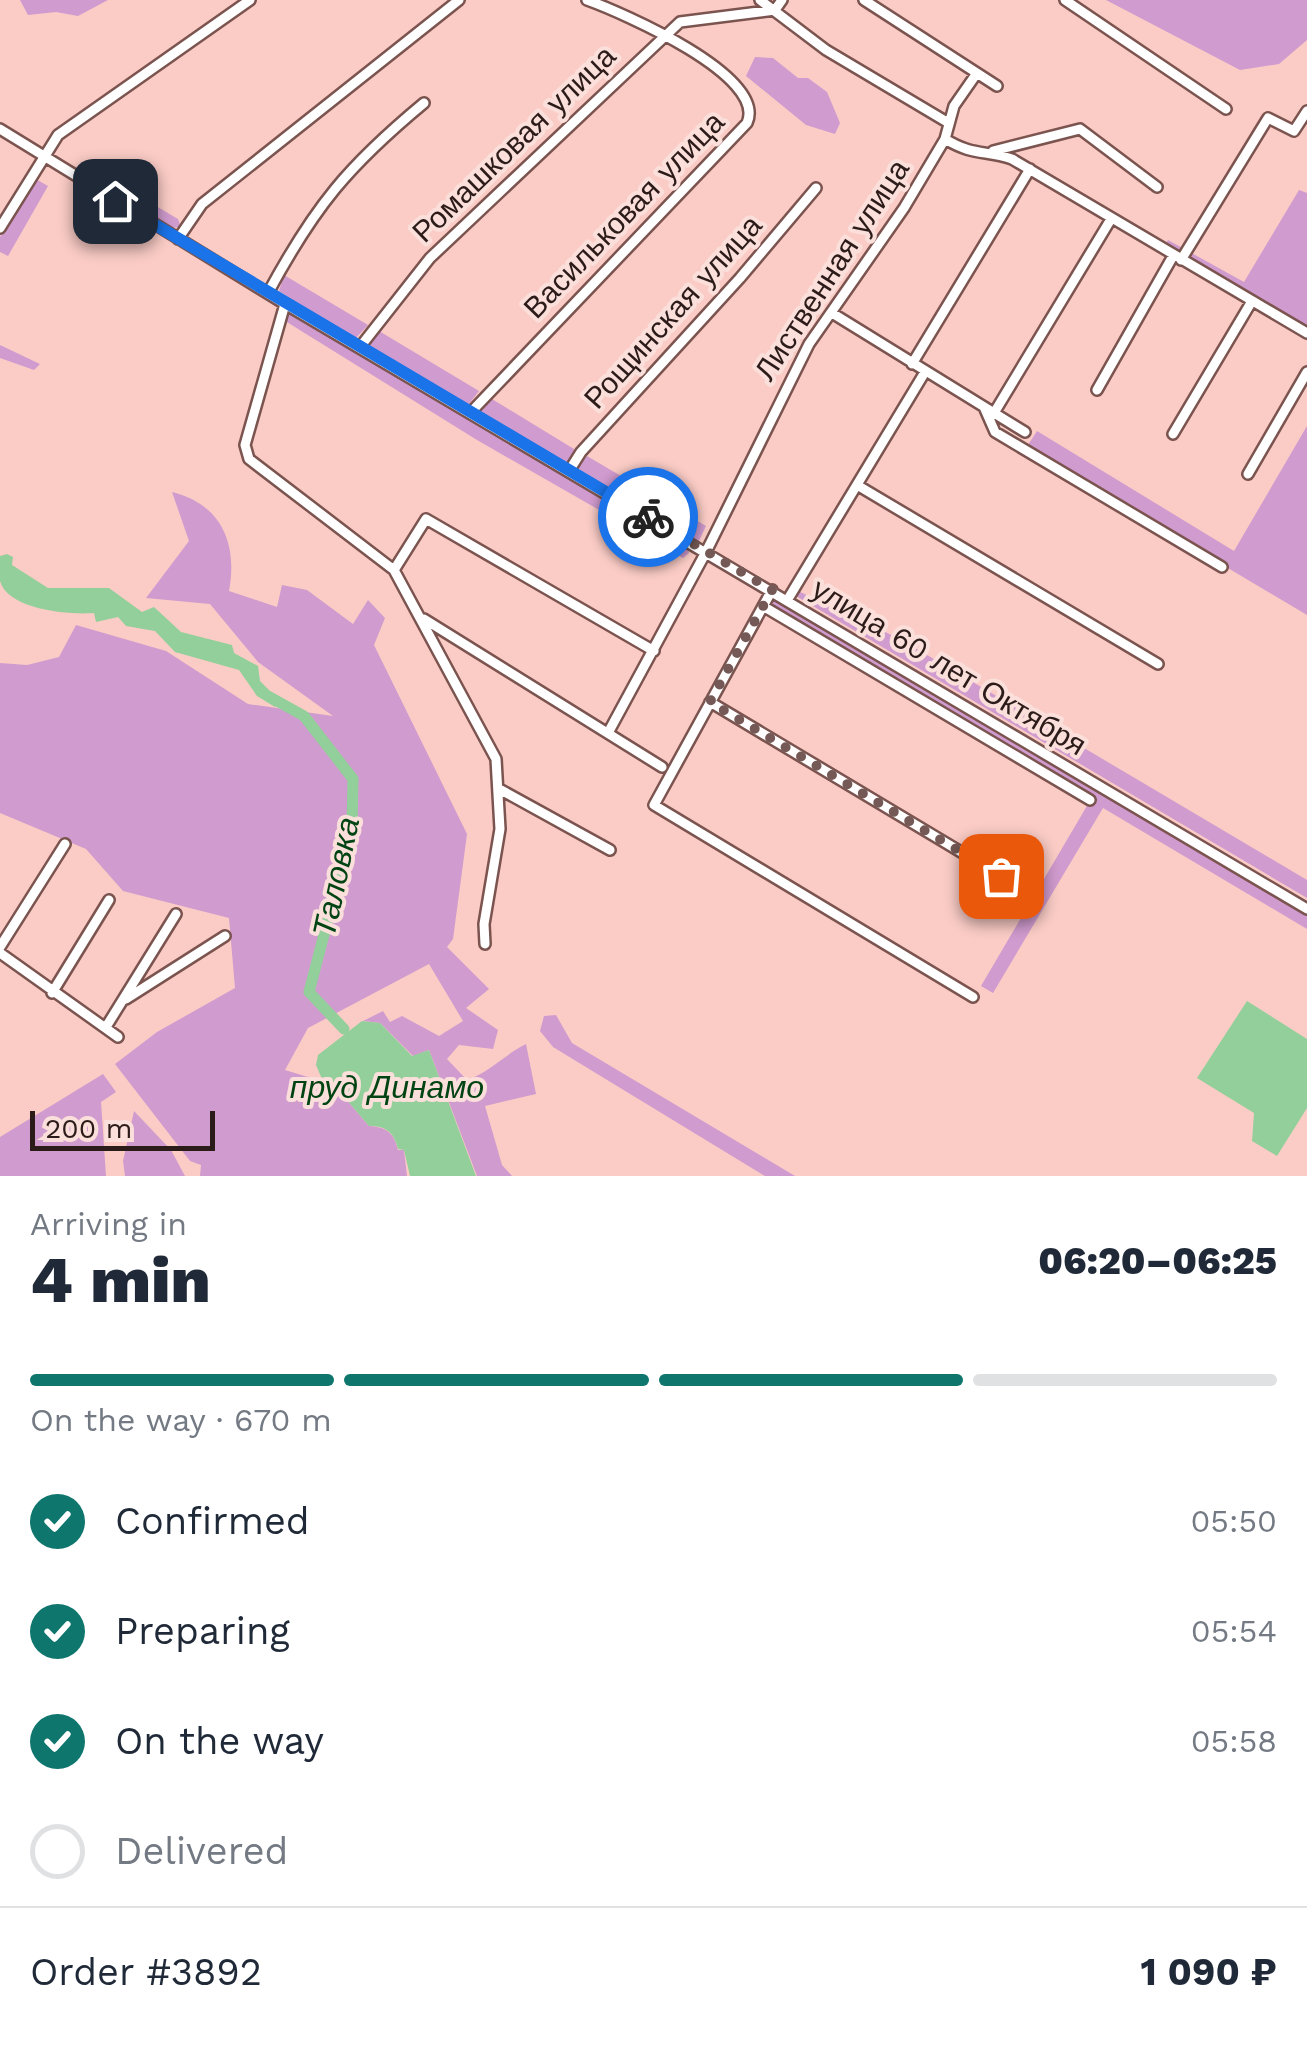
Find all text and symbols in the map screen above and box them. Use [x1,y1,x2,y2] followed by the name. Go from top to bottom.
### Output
[405,38,622,249] street label: Ромашковая улица
[516,104,731,325] street label: Васильковая улица
[747,152,916,387] street label: Лиственная улица
[73,159,158,244] pin
[88,174,143,229] icon: home
[577,208,769,415] street label: Рощинская улица
[598,467,698,567] courier
[621,490,676,545] icon: bike
[806,571,1093,762] street label: улица 60 лет Октября
[305,814,367,940] water label: Таловка
[959,834,1044,919] pin
[974,849,1029,904] icon: bag
[290,1068,484,1106] water label: пруд Динамо
[30,1106,215,1150] scale bar
[45,1112,132,1145] text: 200 m
[30,1205,187,1243] text: Arriving in
[1038,1239,1277,1283] text: 06:20–06:25
[30,1242,211,1318] text: 4 min
[30,1401,332,1439] text: On the way · 670 m
[30,1494,85,1549] icon: check
[115,1499,310,1543] text: Confirmed
[1190,1502,1277,1540] text: 05:50
[30,1604,85,1659] icon: check
[115,1609,290,1653] text: Preparing
[1191,1612,1277,1650] text: 05:54
[30,1714,85,1769] icon: check
[115,1719,324,1763] text: On the way
[1191,1722,1277,1760] text: 05:58
[115,1829,288,1873] text: Delivered
[30,1950,262,1994] text: Order #3892
[1140,1950,1277,1994] text: 1 090 ₽

